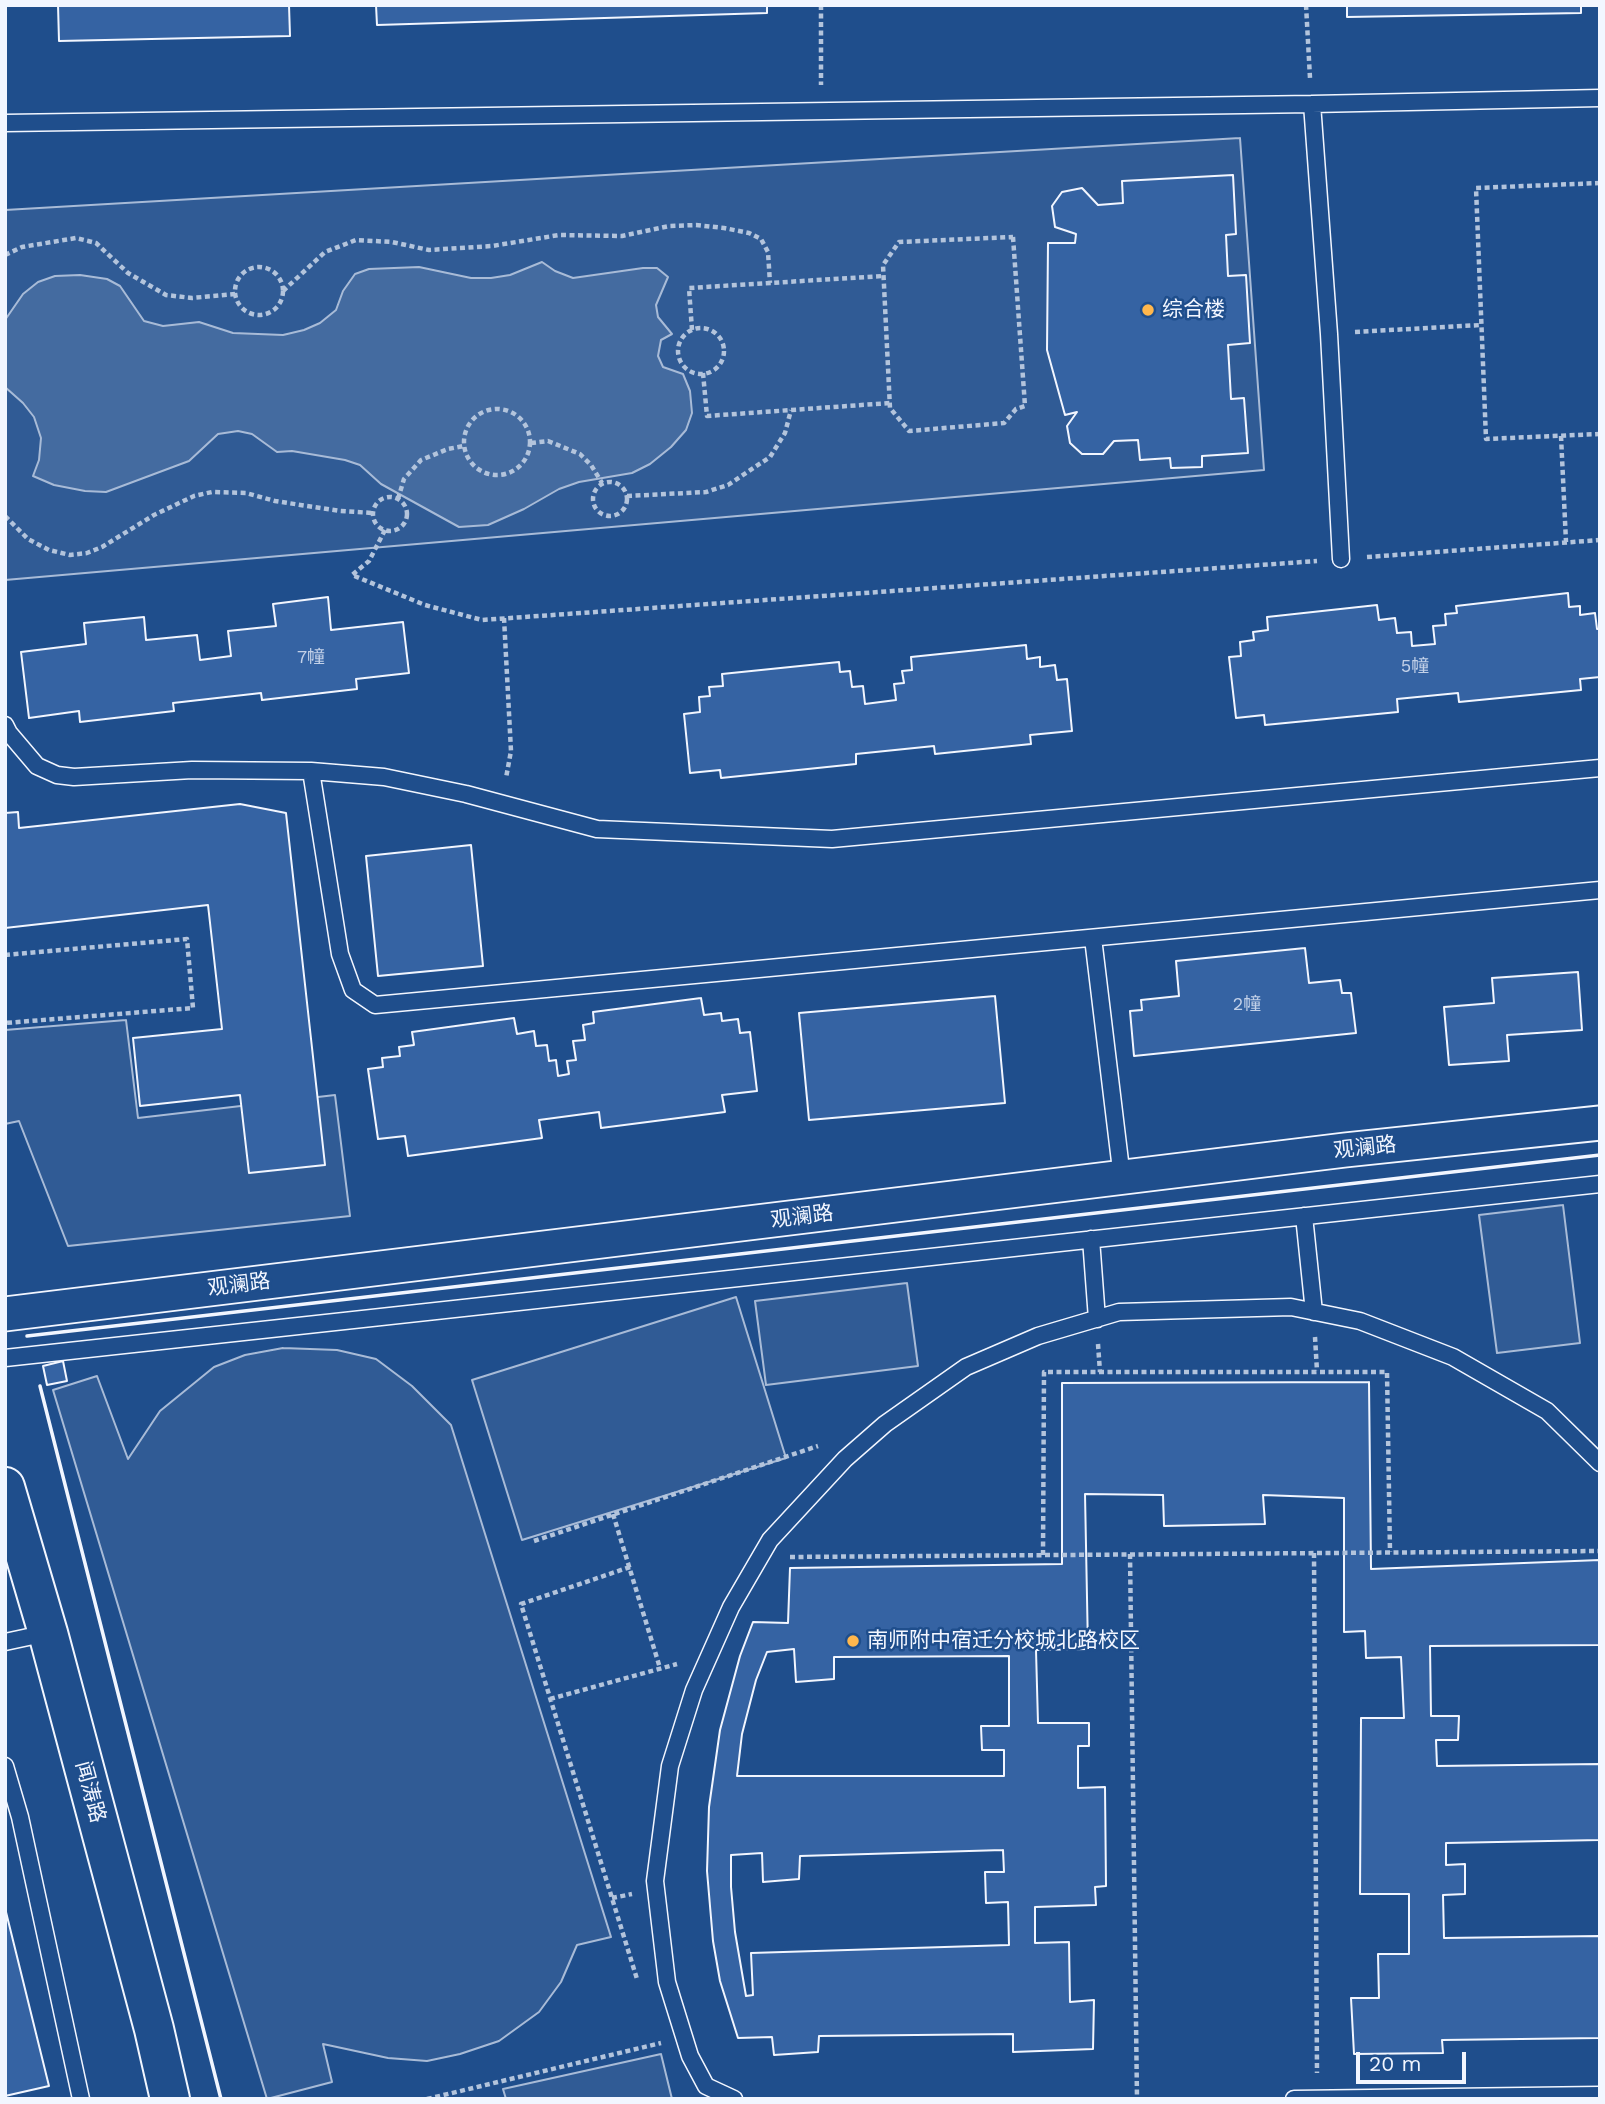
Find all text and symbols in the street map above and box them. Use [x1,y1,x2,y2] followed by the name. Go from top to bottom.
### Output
[1162,297,1225,323] place label: 综合楼
[1140,302,1156,318] marker: 综合楼
[297,647,325,669] house number: 7幢
[1401,656,1429,678] house number: 5幢
[1233,994,1261,1016] house number: 2幢
[1332,1132,1398,1164] street label: 观澜路
[769,1201,835,1233] street label: 观澜路
[206,1269,272,1301] street label: 观澜路
[867,1628,1140,1654] place label: 南师附中宿迁分校城北路校区
[845,1633,861,1649] marker: 南师附中宿迁分校城北路校区
[70,1758,110,1826] street label: 闻涛路
[1360,2038,1470,2082] scale bar
[1369,2051,1421,2076] text: 20 m

